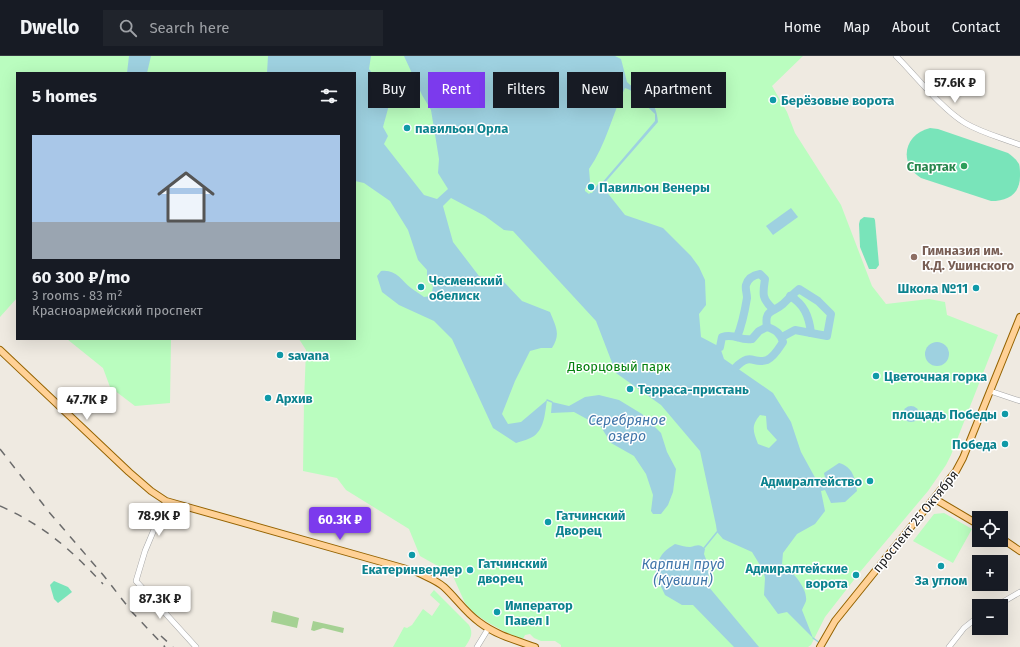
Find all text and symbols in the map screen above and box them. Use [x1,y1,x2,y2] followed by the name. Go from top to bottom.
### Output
[103,10,383,46] search box
[20,16,79,39] text: Dwello
[117,17,139,39] icon: search
[149,19,230,37] text: Search here
[784,19,821,36] text: Home
[843,19,870,36] text: Map
[892,19,930,36] text: About
[952,19,1000,36] text: Contact
[918,70,992,104] pin: 57.6K ₽
[368,72,420,108] chip: Buy
[428,72,485,108] chip: Rent
[493,72,559,108] chip: Filters
[567,72,623,108] chip: New
[631,72,726,108] chip: Apartment
[934,75,976,90] text: 57.6K ₽
[318,85,340,107] icon: filters
[32,86,97,107] text: 5 homes
[781,93,894,108] place label: Берёзовые ворота
[768,95,778,105] marker: Берёзовые ворота
[415,121,508,136] place label: павильон Орла
[402,123,412,133] marker: павильон Орла
[907,159,957,174] place label: Спартак
[150,161,222,233] icon: home
[959,161,969,171] marker: Спартак
[599,180,710,195] place label: Павильон Венеры
[586,182,596,192] marker: Павильон Венеры
[922,243,1015,273] place label: Гимназия им. К.Д. Ушинского
[909,252,919,262] marker: Гимназия им. К.Д. Ушинского
[32,267,130,288] text: 60 300 ₽/mo
[429,273,503,303] place label: Чесменский обелиск
[898,281,968,296] place label: Школа №11
[416,282,426,292] marker: Чесменский обелиск
[971,283,981,293] marker: Школа №11
[32,288,122,303] text: 3 rooms · 83 m²
[32,303,203,318] text: Красноармейский проспект
[288,348,329,363] place label: savana
[275,350,285,360] marker: savana
[567,359,671,374] park label: Дворцовый парк
[884,369,987,384] place label: Цветочная горка
[871,371,881,381] marker: Цветочная горка
[638,382,749,397] place label: Терраса-пристань
[625,384,635,394] marker: Терраса-пристань
[50,387,124,421] pin: 47.7K ₽
[275,391,313,406] place label: Архив
[66,392,108,407] text: 47.7K ₽
[263,393,273,403] marker: Архив
[892,407,997,422] place label: площадь Победы
[1000,409,1010,419] marker: площадь Победы
[588,412,666,445] water label: Серебряное озеро
[952,437,997,452] place label: Победа
[1000,439,1010,449] marker: Победа
[870,467,961,575] street label: проспект 25 Октября
[760,474,862,489] place label: Адмиралтейство
[865,476,875,486] marker: Адмиралтейство
[122,503,196,537] pin: 78.9K ₽
[303,507,377,541] pin: 60.3K ₽
[138,508,180,523] text: 78.9K ₽
[555,508,626,538] place label: Гатчинский Дворец
[972,511,1008,635] map controls
[972,511,1008,547] button: locate
[318,512,362,527] text: 60.3K ₽
[543,517,553,527] marker: Гатчинский Дворец
[407,550,417,560] marker: Екатеринвердер
[972,555,1008,591] button: +
[478,556,548,586] place label: Гатчинский дворец
[641,556,725,589] water label: Карпин пруд (Кувшин)
[745,561,848,591] place label: Адмиралтейские ворота
[936,561,946,571] marker: За углом
[362,562,463,577] place label: Екатеринвердер
[465,565,475,575] marker: Гатчинский дворец
[851,570,861,580] marker: Адмиралтейские ворота
[914,573,968,588] place label: За углом
[123,586,197,620] pin: 87.3K ₽
[139,591,181,606] text: 87.3K ₽
[505,598,573,628] place label: Император Павел I
[972,599,1008,635] button: −
[492,607,502,617] marker: Император Павел I

